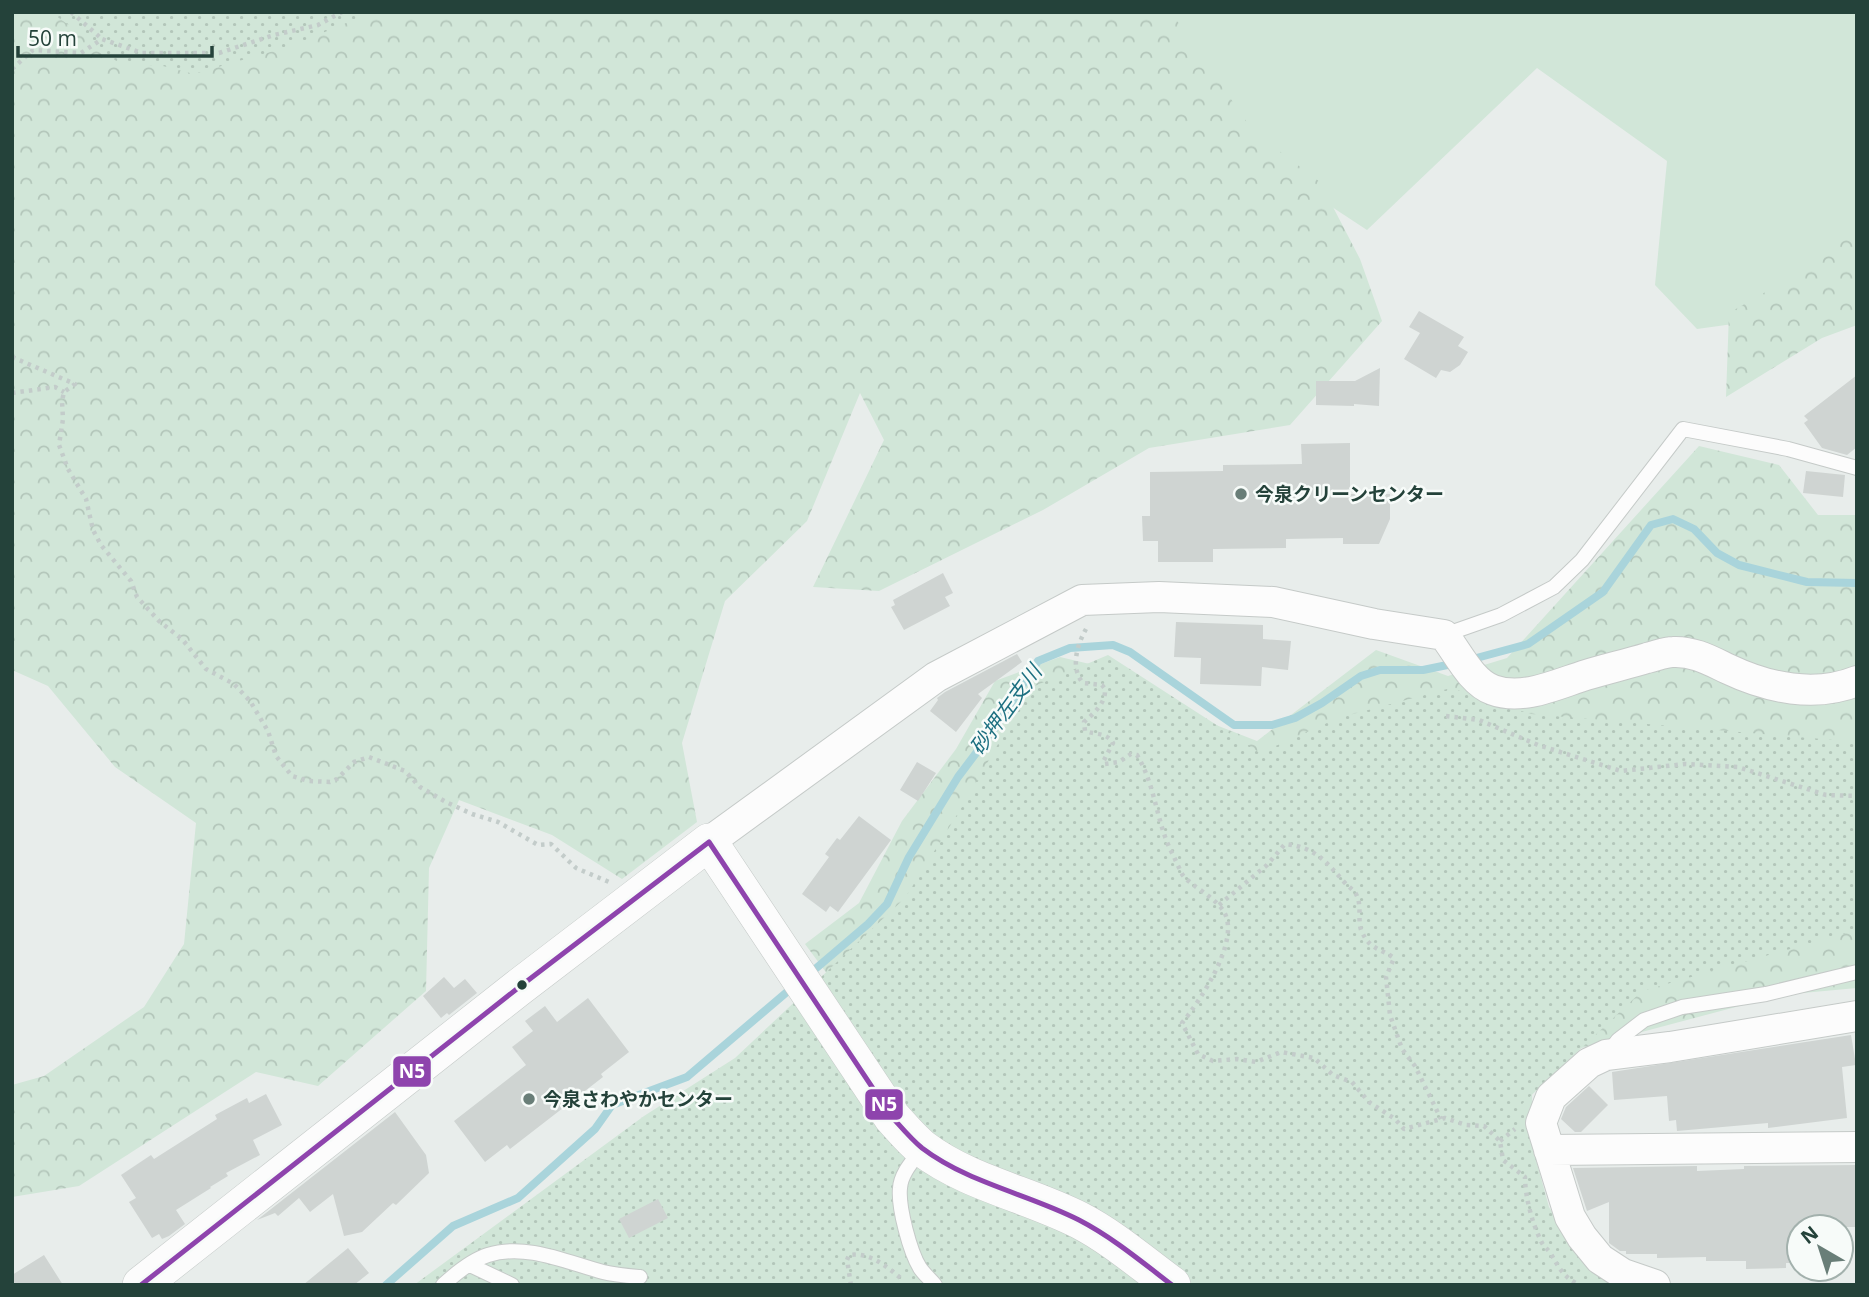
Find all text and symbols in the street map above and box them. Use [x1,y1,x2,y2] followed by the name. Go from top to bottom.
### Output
[18,14,212,58] scale bar
[28,24,77,52] text: 50 m
[1255,481,1444,507] place label: 今泉クリーンセンター
[1233,486,1249,502] marker: 今泉クリーンセンター
[963,657,1049,760] water label: 砂押左支川
[515,978,529,992] unlabelled marker
[392,1055,432,1088] line badge: N5
[399,1058,425,1084] text: N5
[543,1086,733,1112] place label: 今泉さわやかセンター
[864,1088,904,1121] line badge: N5
[521,1091,537,1107] marker: 今泉さわやかセンター
[871,1091,897,1117] text: N5
[1785,1213,1855,1283] north arrow
[1795,1220,1823,1250] text: N

